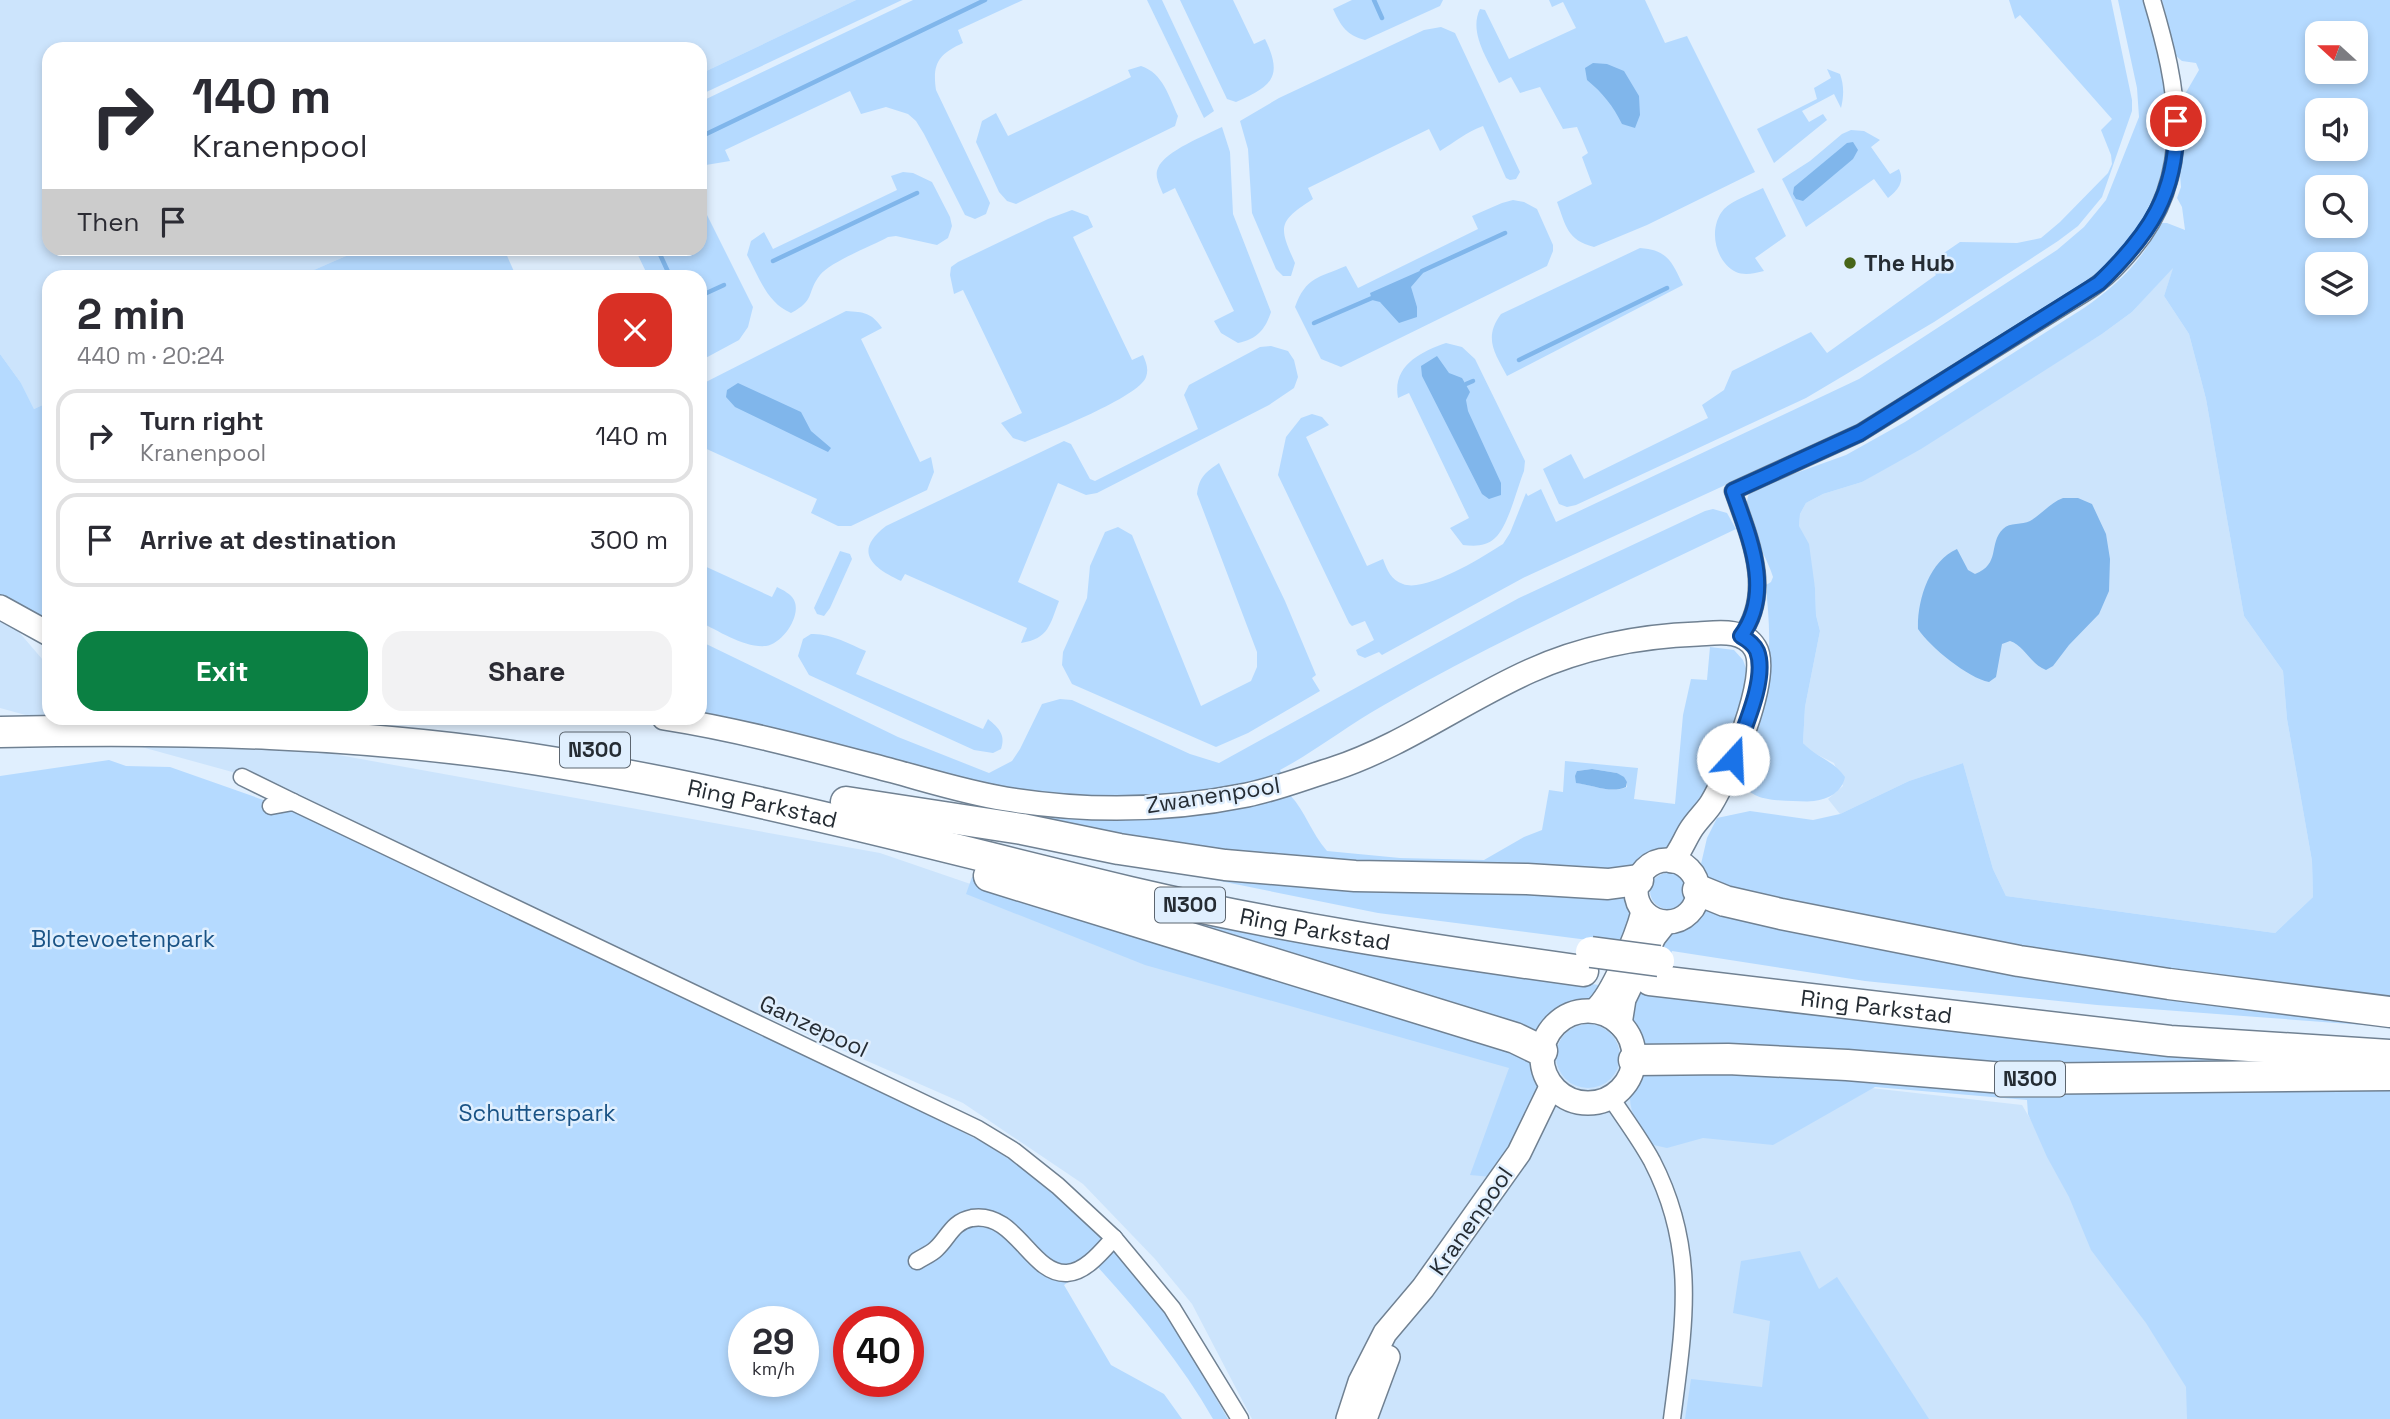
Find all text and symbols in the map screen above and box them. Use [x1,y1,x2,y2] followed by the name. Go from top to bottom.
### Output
[2305,21,2368,84] north arrow
[2305,21,2368,315] map controls
[192,65,331,127] text: 140 m
[77,70,168,161] icon: right
[2146,91,2206,151] pin
[2305,98,2368,161] button: sound
[2157,102,2195,140] icon: arrive
[192,126,368,166] text: Kranenpool
[2305,175,2368,238] button: search
[154,203,192,241] icon: arrive
[77,205,140,239] text: Then
[1864,248,1955,278] place label: The Hub
[2305,252,2368,315] button: layers
[1842,255,1858,271] marker: The Hub
[77,288,186,341] text: 2 min
[598,293,672,367] button: close
[77,341,224,371] text: 440 m · 20:24
[140,404,264,438] text: Turn right
[81,417,119,455] icon: right
[595,419,668,453] text: 140 m
[140,438,266,468] text: Kranenpool
[81,521,119,559] icon: arrive
[140,523,397,557] text: Arrive at destination
[590,523,668,557] text: 300 m
[77,631,368,711] button: Exit
[382,631,672,711] button: Share
[1696,722,1770,796] position arrow
[560,732,630,768] road number: N300
[1144,770,1282,820] street label: Zwanenpool
[685,772,840,835] street label: Ring Parkstad
[1155,888,1225,922] road number: N300
[1237,901,1393,957] street label: Ring Parkstad
[31,924,215,954] park label: Blotevoetenpark
[1799,983,1954,1030] street label: Ring Parkstad
[755,988,873,1064] street label: Ganzepool
[1995,1062,2065,1096] road number: N300
[458,1098,616,1128] park label: Schutterspark
[1423,1161,1519,1281] street label: Kranenpool
[833,1306,924,1397] speed limit sign: 40
[752,1320,795,1364] text: 29
[752,1357,795,1380] text: km/h

